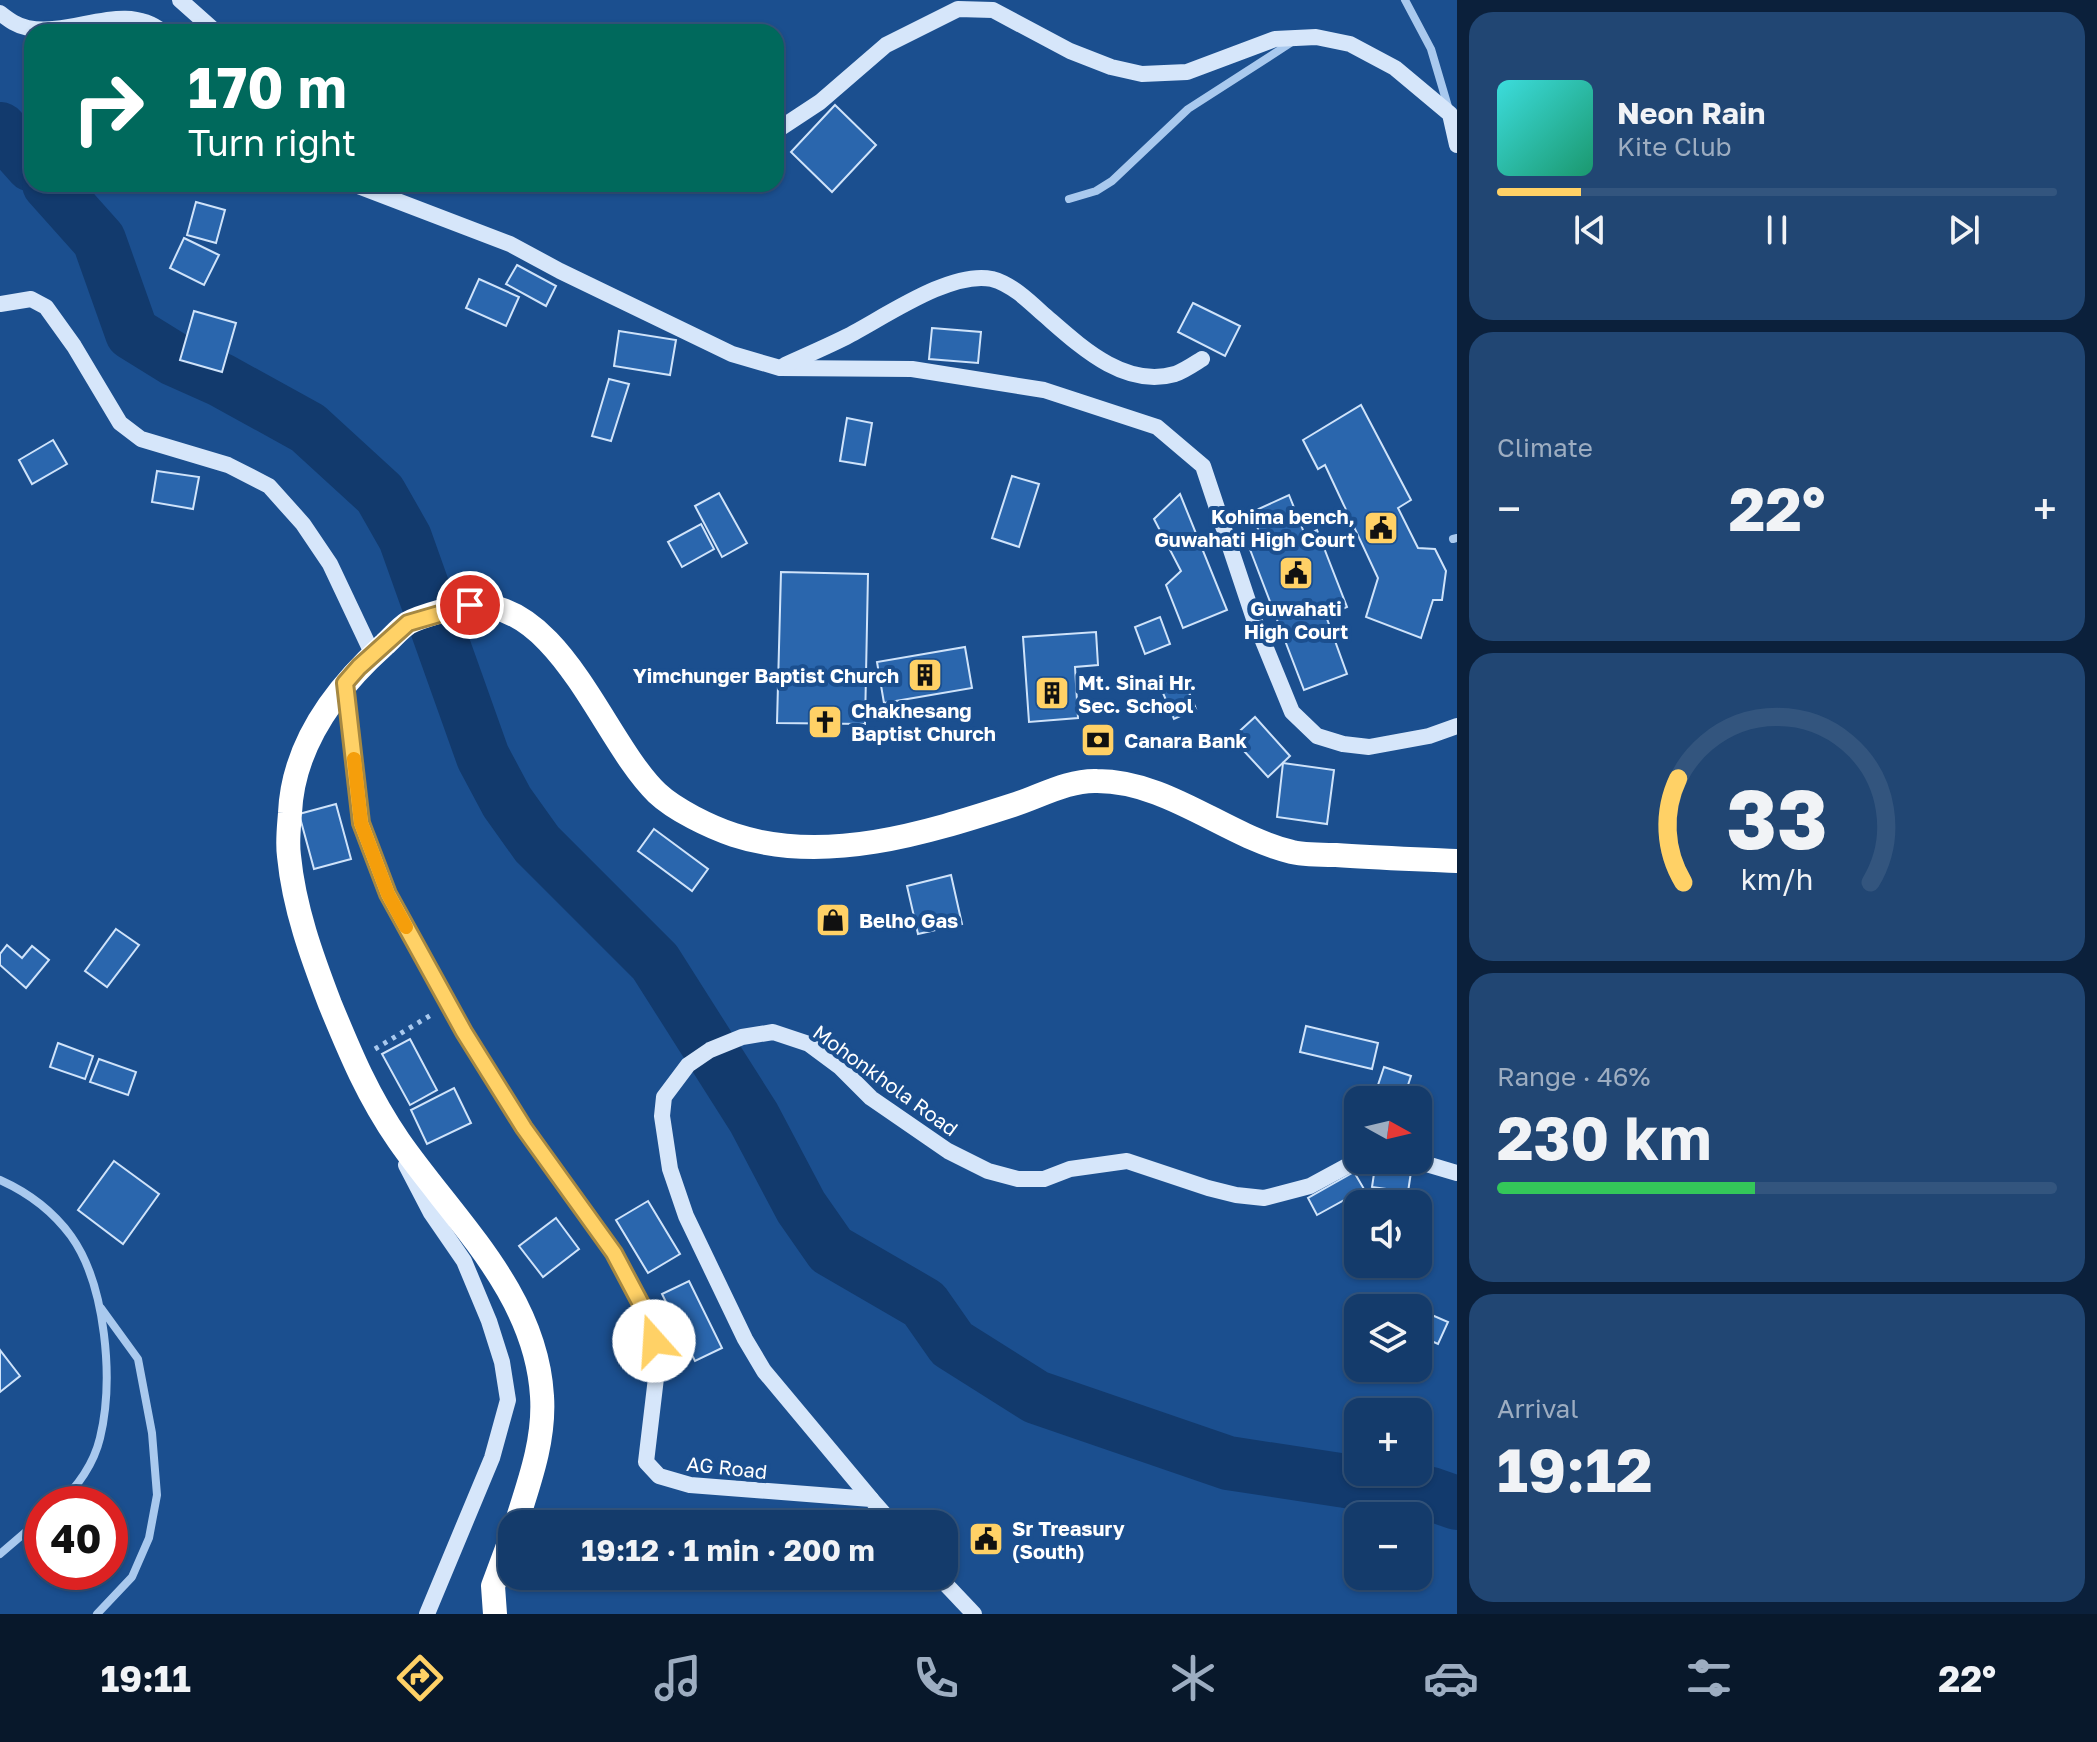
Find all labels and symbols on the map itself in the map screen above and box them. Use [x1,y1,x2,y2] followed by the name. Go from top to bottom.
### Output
[1154,504,1355,551] place label: Kohima bench, Guwahati High Court
[1362,509,1400,547] public building icon: Kohima bench, Guwahati High Court
[1277,554,1315,592] public building icon: Guwahati High Court
[436,571,504,639] pin
[1244,596,1348,643] place label: Guwahati High Court
[906,656,944,694] building icon: Yimchunger Baptist Church
[633,663,899,687] place label: Yimchunger Baptist Church
[1078,670,1196,717] place label: Mt. Sinai Hr. Sec. School
[1033,674,1071,712] building icon: Mt. Sinai Hr. Sec. School
[851,698,996,745] place label: Chakhesang Baptist Church
[806,703,844,741] church icon: Chakhesang Baptist Church
[1079,721,1117,759] bank icon: Canara Bank
[1124,728,1247,752] place label: Canara Bank
[814,901,852,939] shop icon: Belho Gas
[859,908,958,932] place label: Belho Gas
[809,1019,963,1141] street label: Mohonkhola Road
[1344,1086,1432,1174] north arrow
[612,1299,696,1383] position arrow
[685,1451,769,1483] street label: AG Road
[24,1486,128,1590] speed limit sign: 40
[1012,1516,1125,1563] place label: Sr Treasury (South)
[967,1520,1005,1558] public building icon: Sr Treasury (South)

